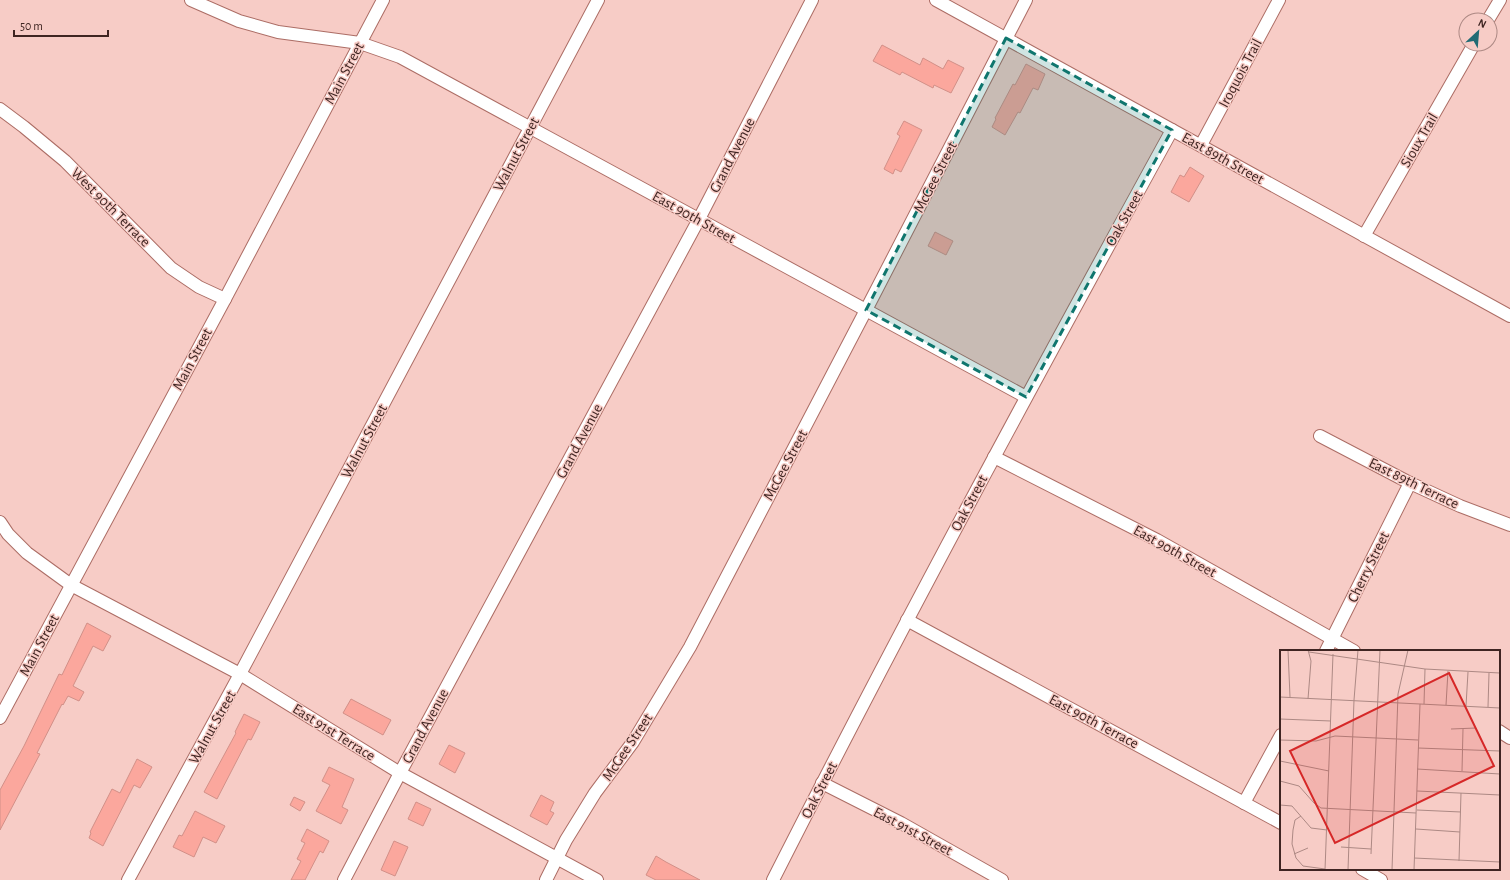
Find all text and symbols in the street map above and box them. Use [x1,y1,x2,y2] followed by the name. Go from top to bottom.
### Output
[14,12,108,38] scale bar
[1458,12,1498,52] north arrow
[1476,17,1488,30] text: N
[20,20,43,32] text: 50 m
[1216,36,1265,110] street label: Iroquois Trail
[322,40,367,107] street label: Main Street
[1398,110,1441,170] street label: Sioux Trail
[491,115,542,194] street label: Walnut Street
[707,115,758,195] street label: Grand Avenue
[1179,130,1266,187] street label: East 89th Street
[911,139,960,215] street label: McGee Street
[68,165,153,250] street label: West 90th Terrace
[1103,188,1146,249] street label: Oak Street
[650,189,738,246] street label: East 90th Street
[170,326,215,393] street label: Main Street
[554,401,605,481] street label: Grand Avenue
[339,402,390,481] street label: Walnut Street
[761,427,810,503] street label: McGee Street
[1366,455,1461,512] street label: East 89th Terrace
[948,473,990,534] street label: Oak Street
[1131,523,1219,580] street label: East 90th Street
[1345,529,1392,605] street label: Cherry Street
[17,612,62,679] street label: Main Street
[1280,650,1500,870] inset map
[400,686,451,766] street label: Grand Avenue
[186,688,239,766] street label: Walnut Street
[1046,692,1141,751] street label: East 90th Terrace
[290,701,378,764] street label: East 91st Terrace
[599,711,655,784] street label: McGee Street
[799,759,840,821] street label: Oak Street
[871,804,955,859] street label: East 91st Street

